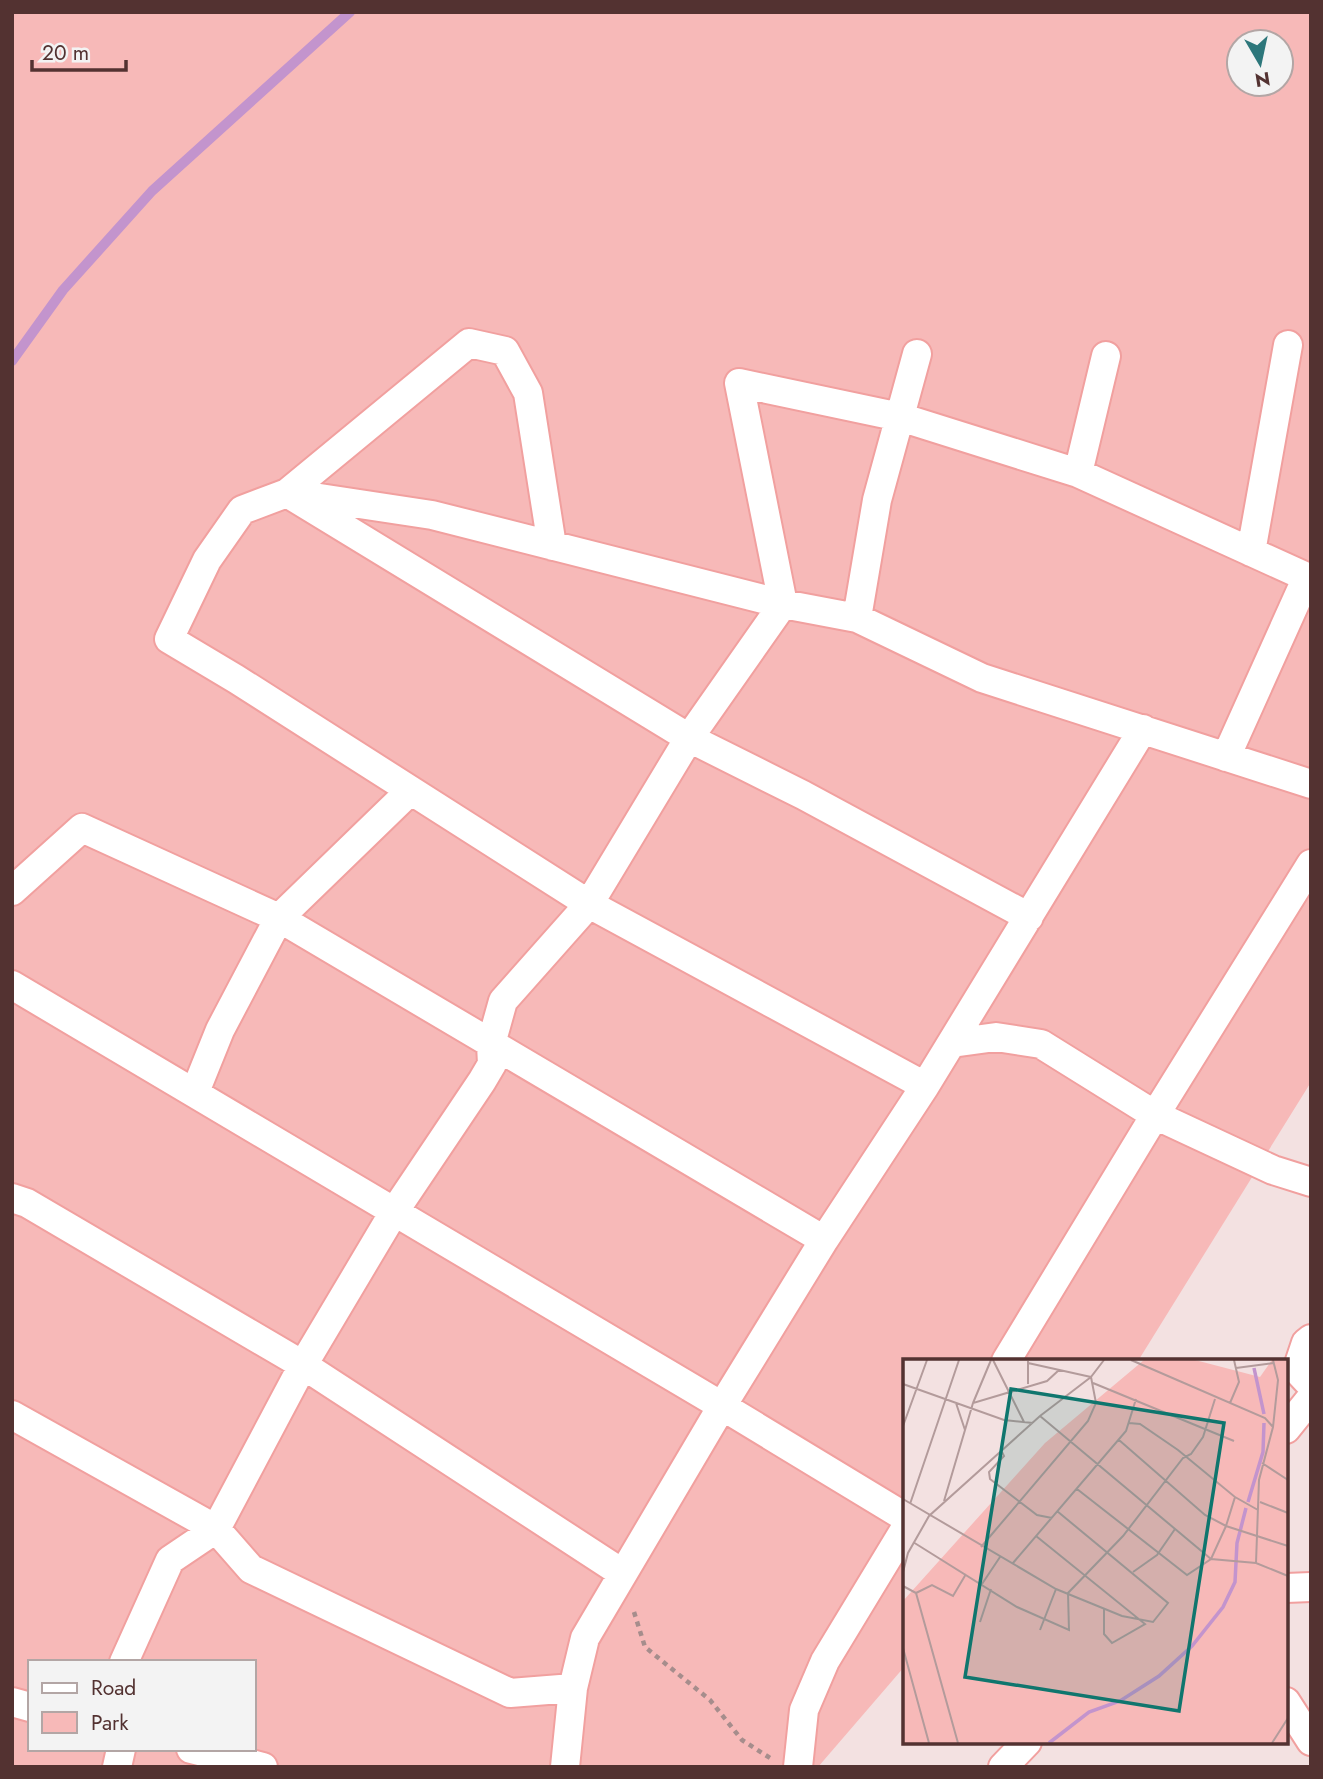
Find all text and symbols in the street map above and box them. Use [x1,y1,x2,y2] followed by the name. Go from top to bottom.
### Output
[32,28,126,72] scale bar
[1225,28,1295,98] north arrow
[42,38,89,68] text: 20 m
[1253,65,1272,94] text: N
[903,1359,1288,1744] inset map
[28,1660,256,1751] legend
[91,1673,136,1703] text: Road
[91,1708,129,1738] text: Park

